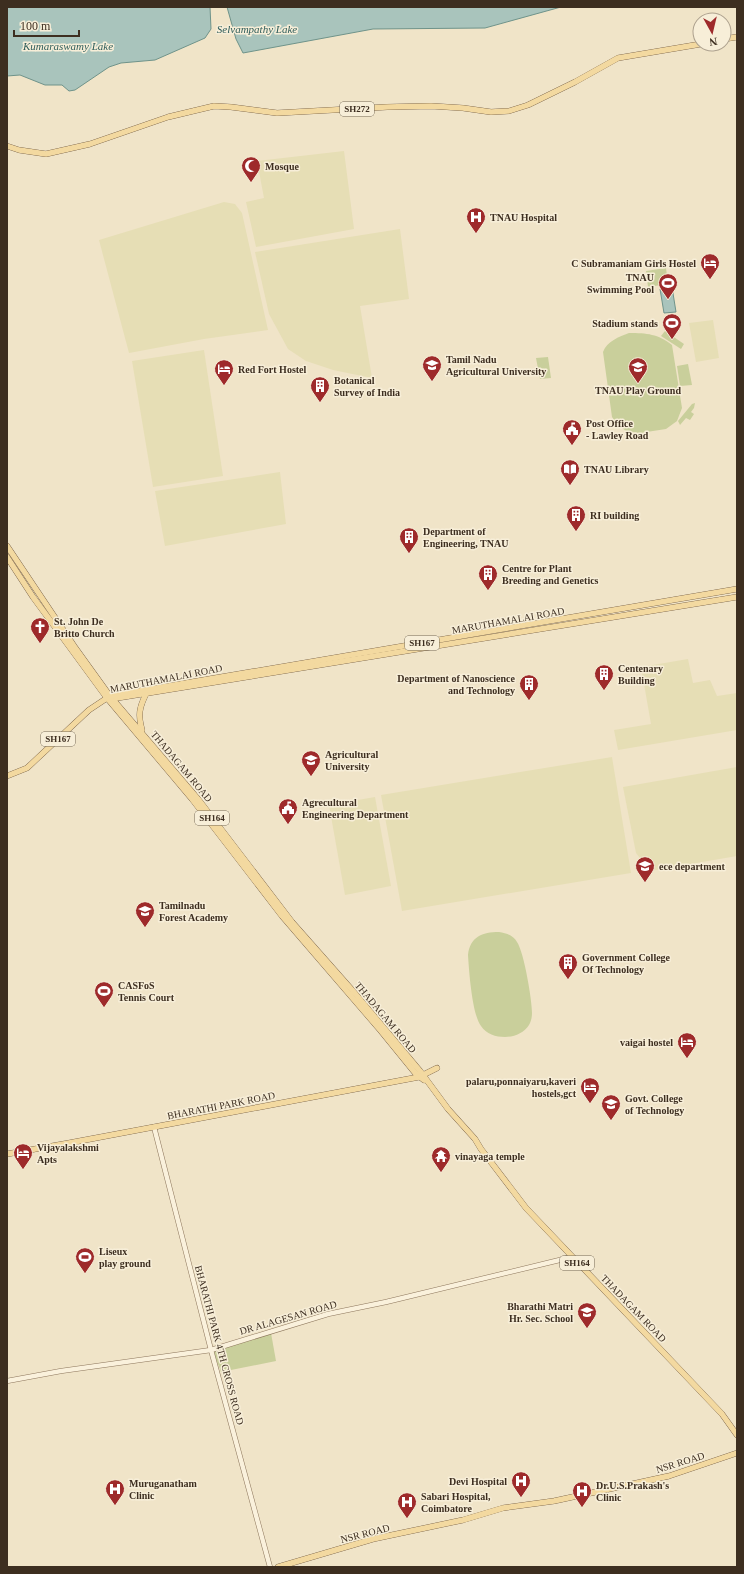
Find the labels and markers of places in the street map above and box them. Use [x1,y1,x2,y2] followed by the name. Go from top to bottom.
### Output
[240,155,262,183] mosque icon: Mosque
[265,161,299,172] place label: Mosque
[465,206,487,234] hospital icon: TNAU Hospital
[490,212,557,223] place label: TNAU Hospital
[699,252,721,280] hotel icon: C Subramaniam Girls Hostel
[571,258,696,269] place label: C Subramaniam Girls Hostel
[587,272,654,295] place label: TNAU Swimming Pool
[657,272,679,300] sports icon: TNAU Swimming Pool
[661,312,683,340] sports icon: Stadium stands
[592,318,658,329] place label: Stadium stands
[421,354,443,382] school or university icon: Tamil Nadu Agricultural University
[446,354,546,377] place label: Tamil Nadu Agricultural University
[627,356,649,384] school or university icon: TNAU Play Ground
[213,358,235,386] hotel icon: Red Fort Hostel
[238,364,307,375] place label: Red Fort Hostel
[309,375,331,403] building icon: Botanical Survey of India
[334,375,400,398] place label: Botanical Survey of India
[595,385,681,396] place label: TNAU Play Ground
[561,418,583,446] public building icon: Post Office - Lawley Road
[586,418,649,441] place label: Post Office - Lawley Road
[559,458,581,486] library icon: TNAU Library
[584,464,649,475] place label: TNAU Library
[565,504,587,532] building icon: RI building
[590,510,639,521] place label: RI building
[398,526,420,554] building icon: Department of Engineering, TNAU
[423,526,508,549] place label: Department of Engineering, TNAU
[477,563,499,591] building icon: Centre for Plant Breeding and Genetics
[502,563,599,586] place label: Centre for Plant Breeding and Genetics
[29,616,51,644] church icon: St. John De Britto Church
[54,616,115,639] place label: St. John De Britto Church
[593,663,615,691] building icon: Centenary Building
[618,663,663,686] place label: Centenary Building
[397,673,516,696] place label: Department of Nanoscience and Technology
[518,673,540,701] building icon: Department of Nanoscience and Technology
[300,749,322,777] school or university icon: Agricultural University
[325,749,379,772] place label: Agricultural University
[277,797,299,825] public building icon: Agrecultural Engineering Department
[302,797,409,820] place label: Agrecultural Engineering Department
[634,855,656,883] school or university icon: ece department
[659,861,725,872] place label: ece department
[134,900,156,928] school or university icon: Tamilnadu Forest Academy
[159,900,228,923] place label: Tamilnadu Forest Academy
[557,952,579,980] building icon: Government College Of Technology
[582,952,671,975] place label: Government College Of Technology
[93,980,115,1008] sports icon: CASFoS Tennis Court
[118,980,175,1003] place label: CASFoS Tennis Court
[676,1031,698,1059] hotel icon: vaigai hostel
[620,1037,673,1048] place label: vaigai hostel
[466,1076,577,1099] place label: palaru,ponnaiyaru,kaveri hostels,gct
[579,1076,601,1104] hotel icon: palaru,ponnaiyaru,kaveri hostels,gct
[600,1093,622,1121] school or university icon: Govt. College of Technology
[625,1093,684,1116] place label: Govt. College of Technology
[12,1142,34,1170] hotel icon: Vijayalakshmi Apts
[37,1142,99,1165] place label: Vijayalakshmi Apts
[430,1145,452,1173] temple icon: vinayaga temple
[455,1151,525,1162] place label: vinayaga temple
[74,1246,96,1274] sports icon: Liseux play ground
[99,1246,151,1269] place label: Liseux play ground
[507,1301,573,1324] place label: Bharathi Matri Hr. Sec. School
[576,1301,598,1329] school or university icon: Bharathi Matri Hr. Sec. School
[510,1470,532,1498] hospital icon: Devi Hospital
[449,1476,507,1487] place label: Devi Hospital
[104,1478,126,1506] hospital icon: Muruganatham Clinic
[129,1478,197,1501] place label: Muruganatham Clinic
[571,1480,593,1508] hospital icon: Dr.U.S.Prakash's Clinic
[596,1480,669,1503] place label: Dr.U.S.Prakash's Clinic
[396,1491,418,1519] hospital icon: Sabari Hospital, Coimbatore
[421,1491,491,1514] place label: Sabari Hospital, Coimbatore

